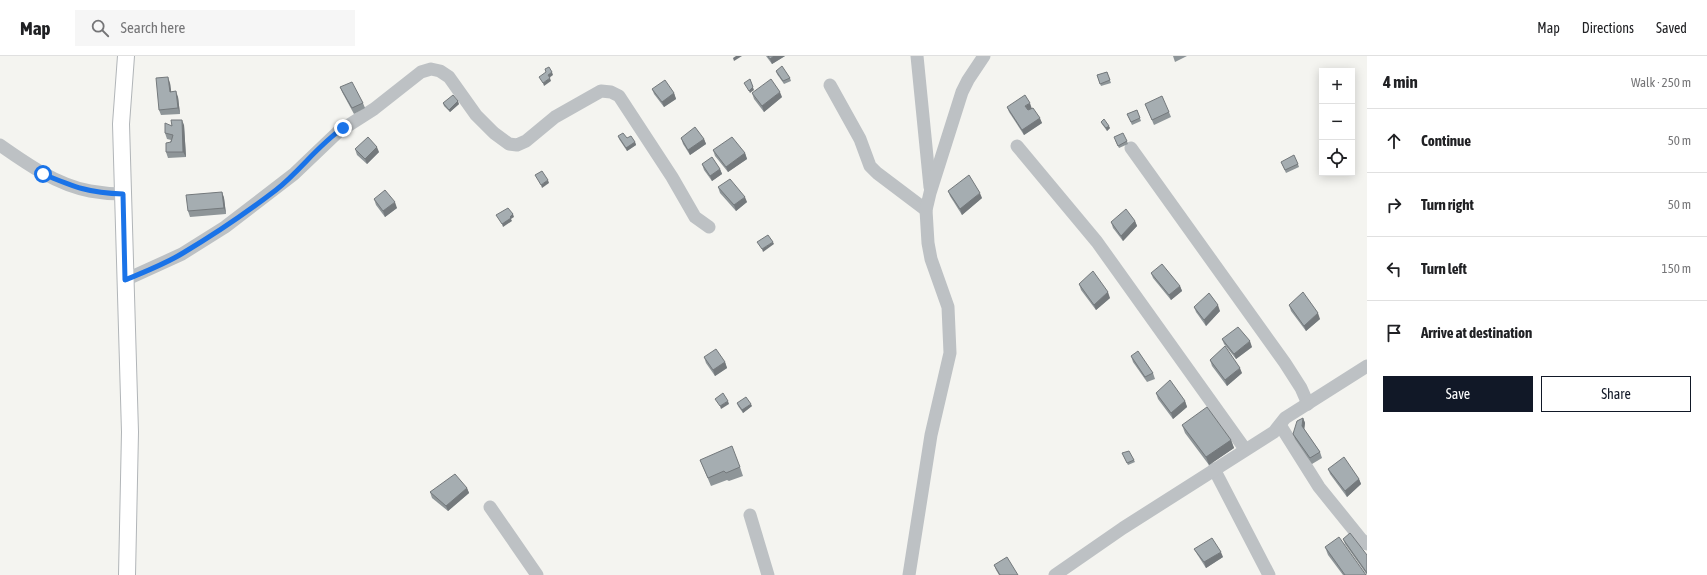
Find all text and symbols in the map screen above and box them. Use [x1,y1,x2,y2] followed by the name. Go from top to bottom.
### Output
[75,10,355,46] search box
[20,17,51,39] text: Map
[89,17,111,39] icon: search
[121,19,185,36] text: Search here
[1537,20,1560,36] text: Map
[1582,20,1634,36] text: Directions
[1656,20,1687,36] text: Saved
[1319,68,1355,176] map controls
[1319,68,1355,104] button: +
[1383,72,1418,92] text: 4 min
[1631,75,1691,90] text: Walk · 250 m
[1319,104,1355,140] button: −
[334,119,352,137] route end
[1383,130,1405,152] icon: ahead
[1421,132,1471,149] text: Continue
[1668,133,1691,148] text: 50 m
[1319,140,1355,176] button: locate
[34,165,52,183] route start
[1383,194,1405,216] icon: right
[1421,196,1474,213] text: Turn right
[1668,197,1691,212] text: 50 m
[1383,258,1405,280] icon: left
[1421,260,1467,277] text: Turn left
[1662,261,1691,276] text: 150 m
[1383,322,1405,344] icon: arrive
[1421,324,1532,341] text: Arrive at destination
[1383,376,1533,412] button: Save
[1541,376,1691,412] button: Share

